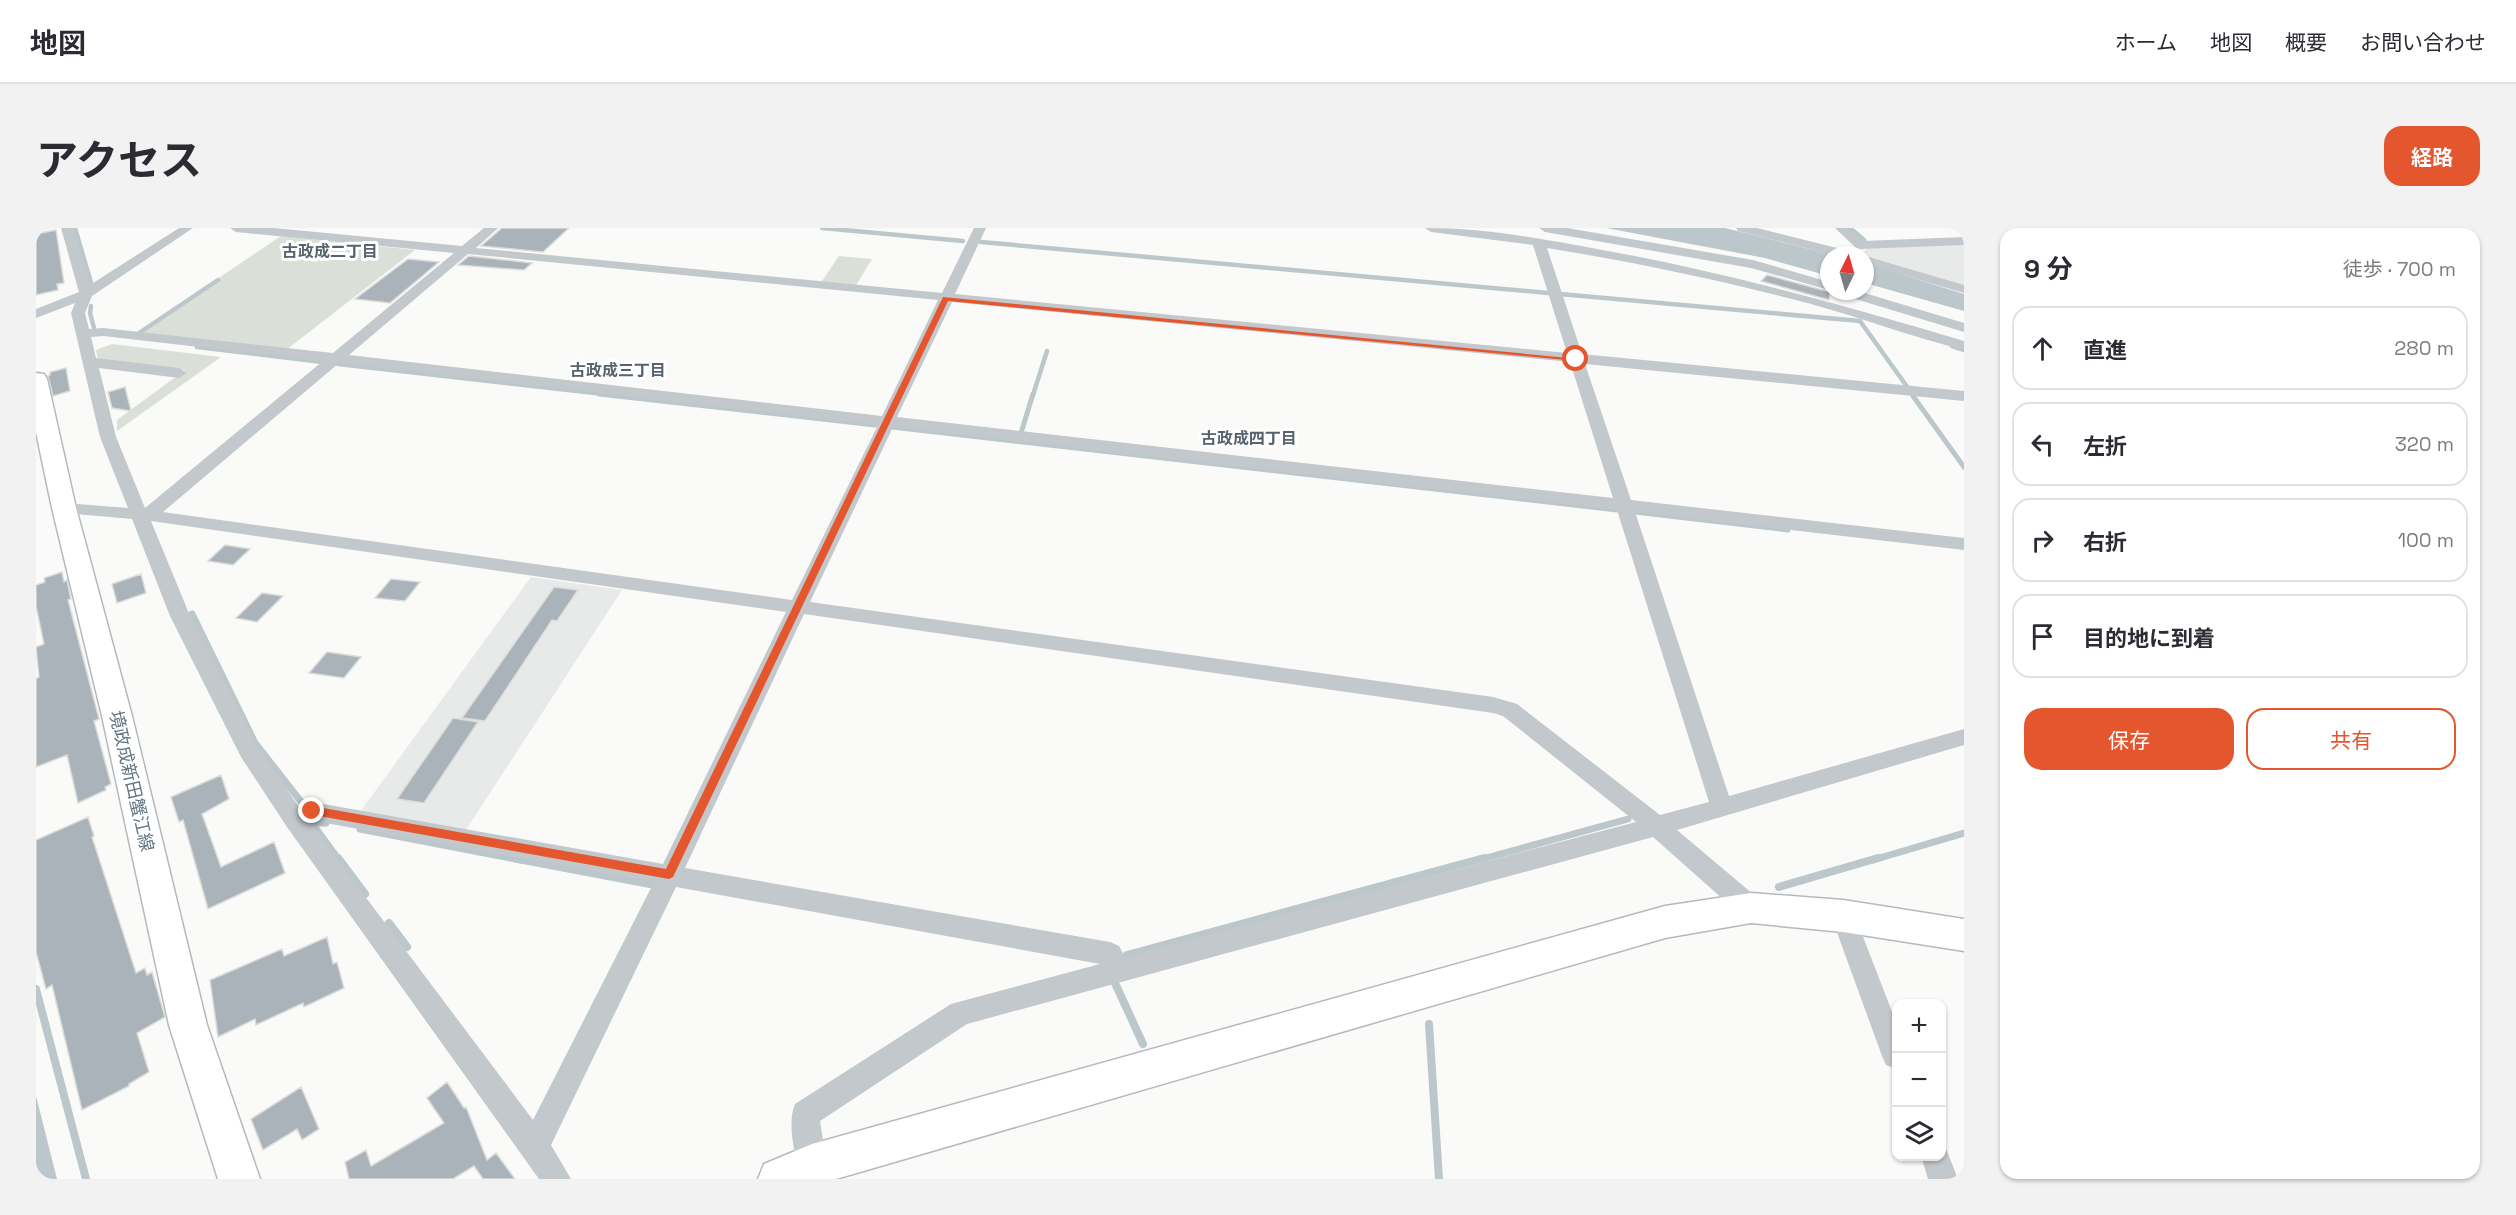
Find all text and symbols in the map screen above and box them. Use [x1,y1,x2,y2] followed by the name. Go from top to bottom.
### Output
[30,25,86,61] text: 地図
[2115,29,2177,56] text: ホーム
[2210,29,2252,56] text: 地図
[2285,29,2327,56] text: 概要
[2360,29,2486,56] text: お問い合わせ
[2384,126,2480,186] button: 経路
[36,134,202,187] text: アクセス
[282,241,378,262] district label: 古政成二丁目
[1820,246,1874,300] north arrow
[2024,252,2073,286] text: 9 分
[2343,256,2456,282] text: 徒歩 · 700 m
[2026,332,2059,365] icon: ahead
[2394,335,2454,361] text: 280 m
[2083,336,2127,364] text: 直進
[1562,345,1588,371] route start
[570,360,666,381] district label: 古政成三丁目
[1201,428,1297,449] district label: 古政成四丁目
[2026,428,2059,461] icon: left
[2395,431,2454,457] text: 320 m
[2083,432,2127,460] text: 左折
[2026,524,2059,557] icon: right
[2398,527,2454,553] text: 100 m
[2083,528,2127,556] text: 右折
[2026,620,2059,653] icon: arrive
[2083,624,2215,652] text: 目的地に到着
[105,708,159,854] street label: 境政成新田蟹江線
[2024,708,2234,770] button: 保存
[2246,708,2456,770] button: 共有
[298,797,324,823] route end
[1892,999,1946,1161] map controls
[1892,999,1946,1053] button: +
[1892,1053,1946,1107] button: −
[1892,1107,1946,1161] button: layers

